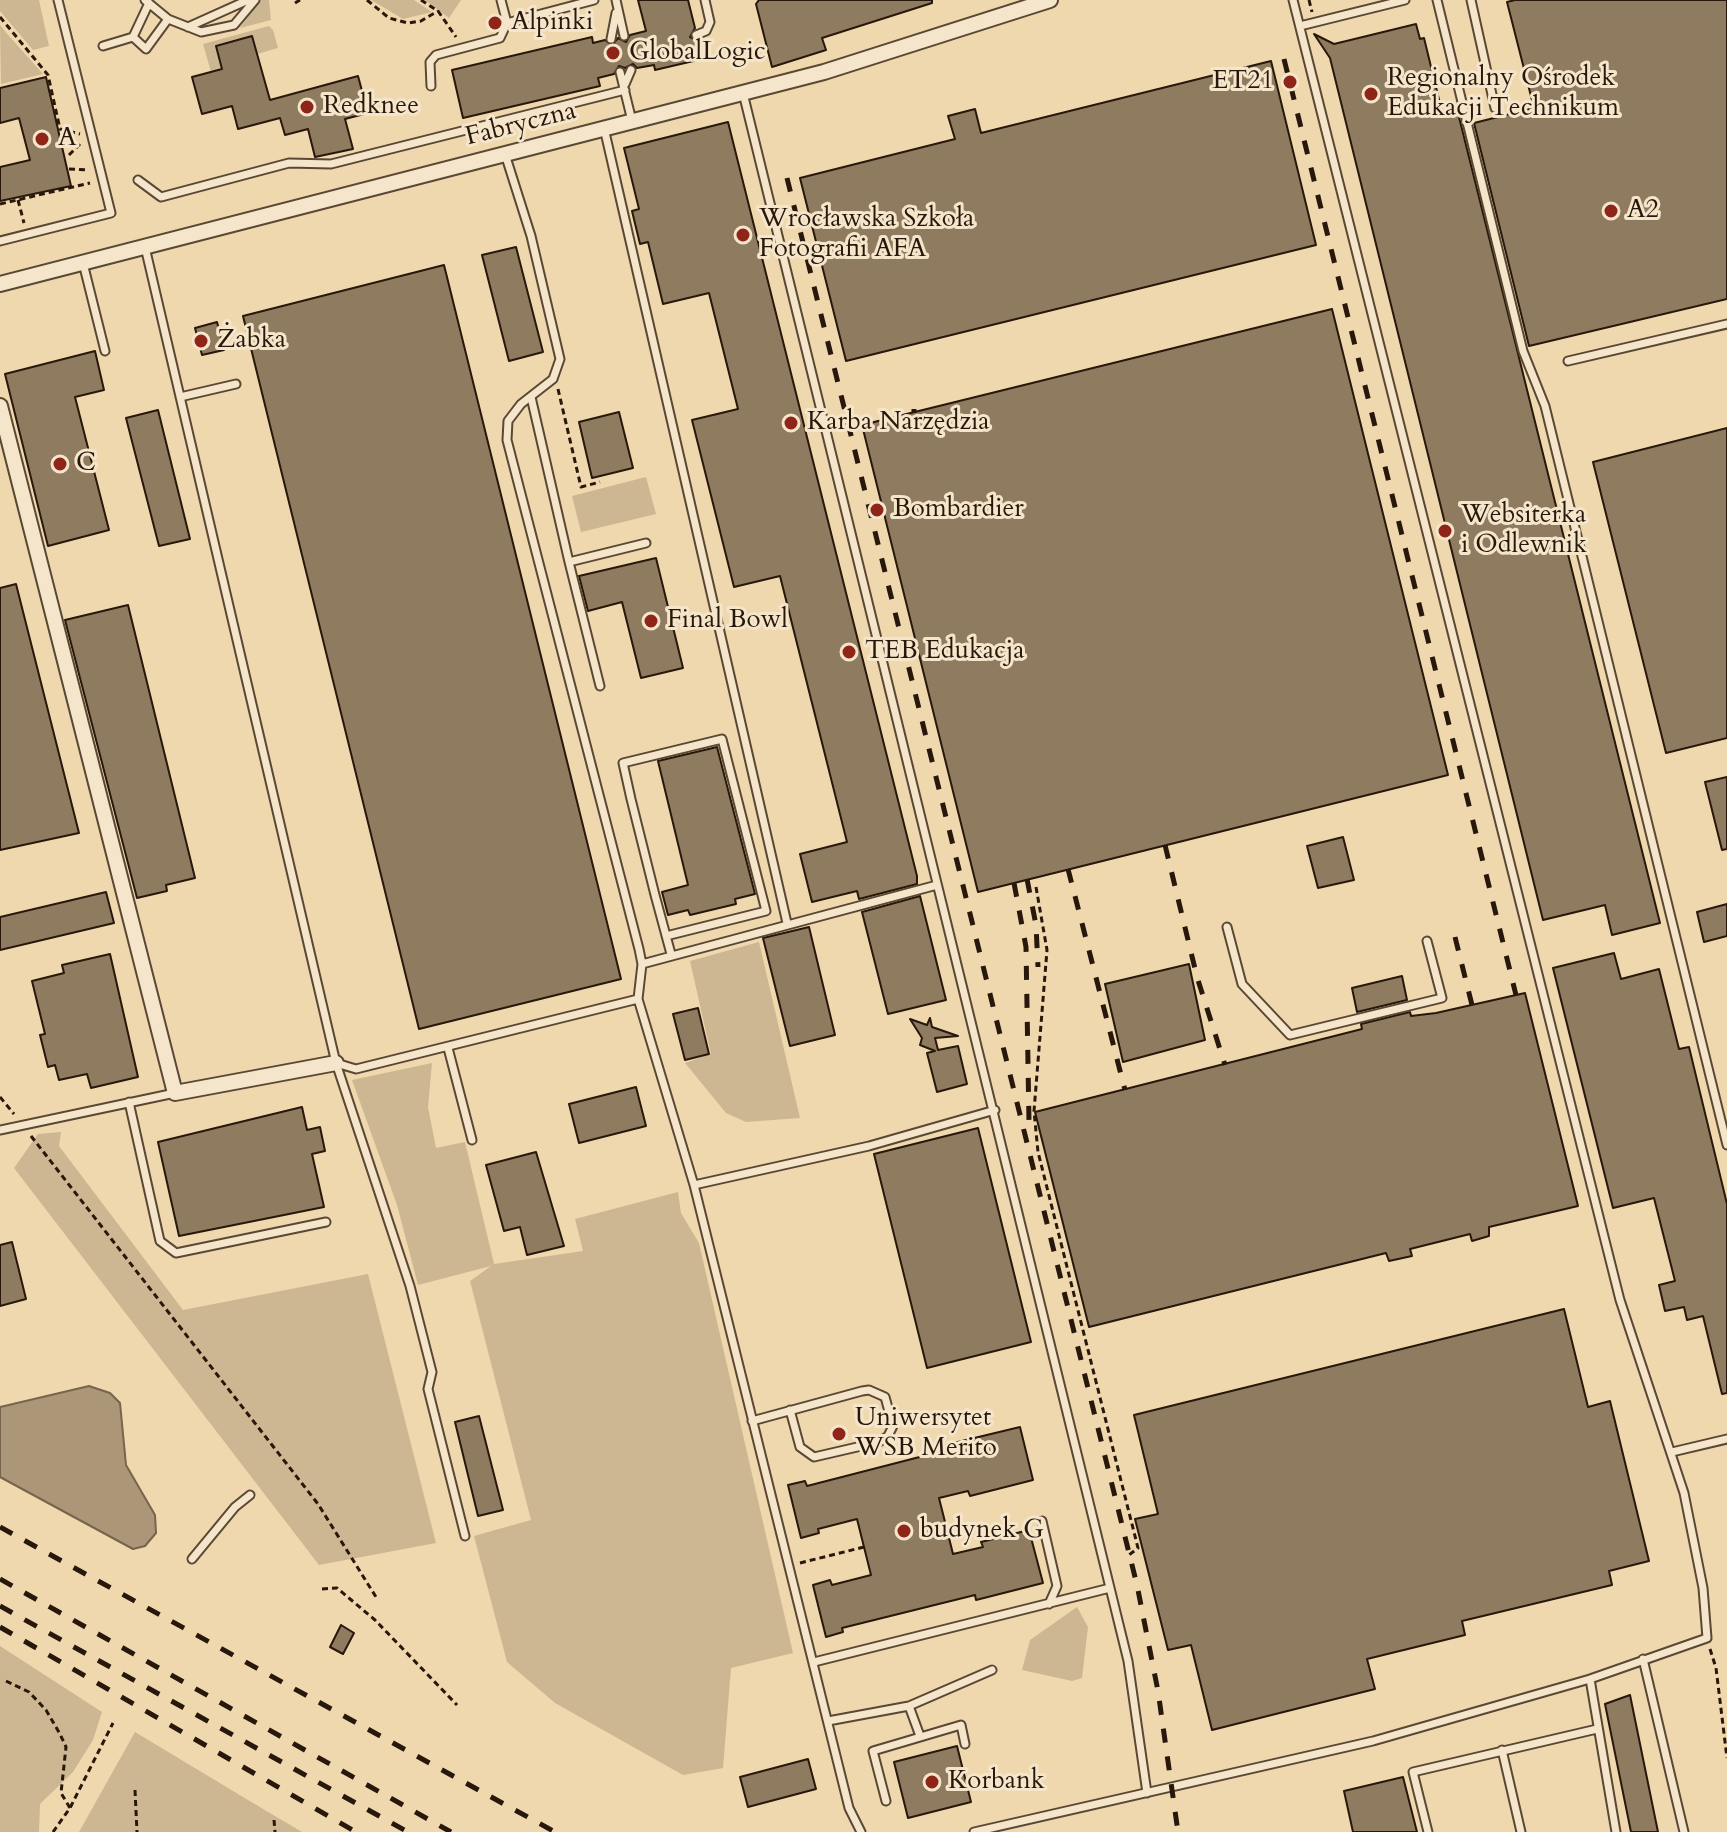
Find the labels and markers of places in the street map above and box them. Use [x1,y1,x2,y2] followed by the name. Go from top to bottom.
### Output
[511,7,593,39] place label: Alpinki
[486,14,504,32] marker: Alpinki
[629,37,766,69] place label: GlobalLogic
[604,44,622,62] marker: GlobalLogic
[1387,63,1619,124] place label: Regionalny Ośrodek Edukacji Technikum
[1212,66,1274,98] place label: ET21
[1281,73,1299,91] marker: ET21
[1362,85,1380,103] marker: Regionalny Ośrodek Edukacji Technikum
[323,91,419,123] place label: Redknee
[298,98,316,116] marker: Redknee
[58,123,76,155] place label: A
[33,130,51,148] marker: A
[1627,195,1659,227] place label: A2
[1602,202,1620,220] marker: A2
[759,204,974,266] place label: Wrocławska Szkoła Fotografii AFA
[734,226,752,244] marker: Wrocławska Szkoła Fotografii AFA
[217,325,286,357] place label: Żabka
[192,332,210,350] marker: Żabka
[807,407,990,439] place label: Karba Narzędzia
[782,414,800,432] marker: Karba Narzędzia
[76,448,96,480] place label: C
[51,455,69,473] marker: C
[893,494,1024,526] place label: Bombardier
[1461,500,1587,562] place label: Websiterka i Odlewnik
[868,501,886,519] marker: Bombardier
[1436,522,1454,540] marker: Websiterka i Odlewnik
[667,605,788,637] place label: Final Bowl
[642,612,660,630] marker: Final Bowl
[865,636,1024,668] place label: TEB Edukacja
[840,643,858,661] marker: TEB Edukacja
[855,1403,997,1464] place label: Uniwersytet WSB Merito
[830,1425,848,1443] marker: Uniwersytet WSB Merito
[920,1515,1044,1547] place label: budynek G
[895,1522,913,1540] marker: budynek G
[948,1766,1045,1798] place label: Korbank
[923,1773,941,1791] marker: Korbank

